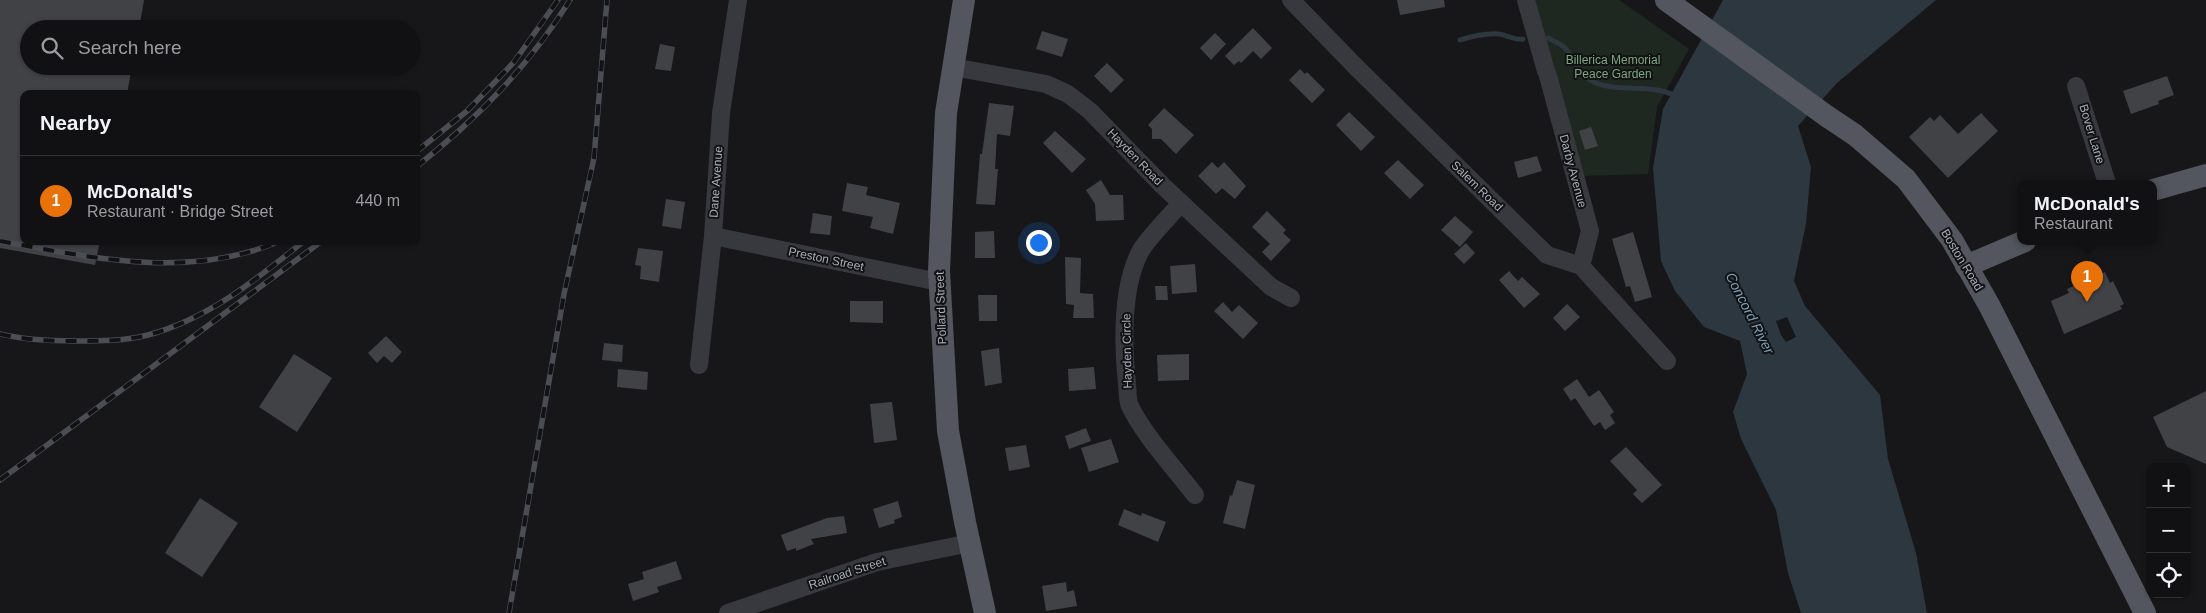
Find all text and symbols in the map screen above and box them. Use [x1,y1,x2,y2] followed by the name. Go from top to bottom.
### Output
[20,20,420,75] search box
[38,34,66,62] icon: search
[78,37,182,58] text: Search here
[1566,53,1660,81] park label: Billerica Memorial Peace Garden
[2076,103,2108,166] street label: Bover Lane
[40,111,111,134] text: Nearby
[1104,126,1166,188] street label: Hayden Road
[1557,133,1590,209] street label: Darby Avenue
[707,145,726,218] street label: Dane Avenue
[1448,158,1506,214] street label: Salem Road
[2017,180,2157,245] popup
[87,181,193,202] text: McDonald's
[52,192,60,209] text: 1
[356,192,400,209] text: 440 m
[2034,193,2140,214] text: McDonald's
[87,203,273,220] text: Restaurant · Bridge Street
[2034,215,2112,232] text: Restaurant
[1938,227,1986,293] street label: Boston Road
[1026,230,1052,256] your location
[787,244,866,274] street label: Preston Street
[2071,261,2103,302] pin: 1
[1723,270,1778,358] water label: Concord River
[933,271,949,345] street label: Pollard Street
[1119,313,1135,389] street label: Hayden Circle
[2146,463,2191,598] map controls
[2146,463,2191,508] button: +
[2146,508,2191,553] button: −
[2146,553,2191,598] button: locate
[807,554,888,592] street label: Railroad Street

